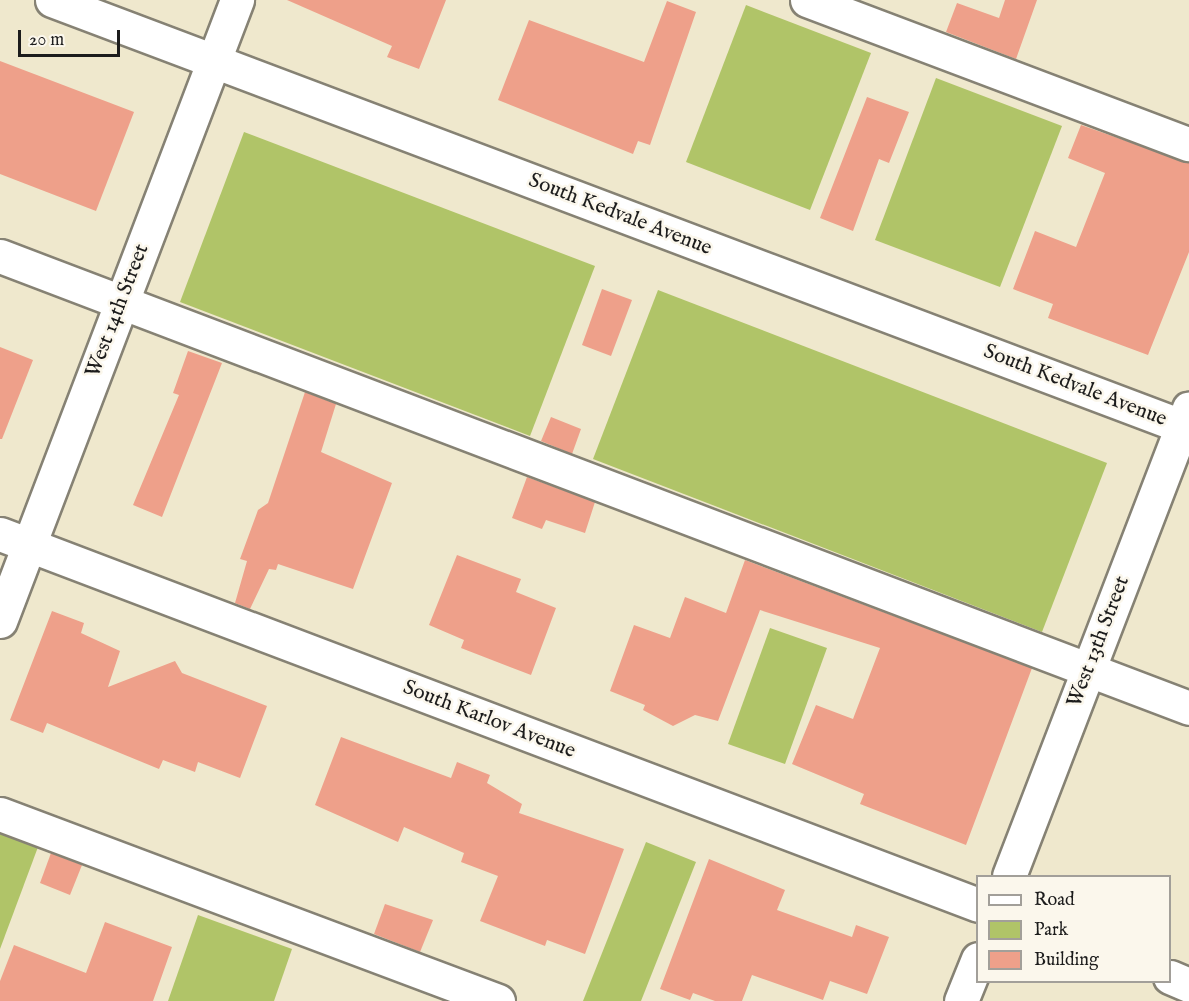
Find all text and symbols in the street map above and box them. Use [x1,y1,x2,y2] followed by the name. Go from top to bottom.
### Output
[21,18,123,56] scale bar
[29,29,64,52] text: 20 m
[525,168,715,262] street label: South Kedvale Avenue
[81,241,155,381] street label: West 14th Street
[980,339,1170,433] street label: South Kedvale Avenue
[1062,573,1136,711] street label: West 13th Street
[399,676,579,764] street label: South Karlov Avenue
[976,875,1171,983] legend
[1034,889,1075,912] text: Road
[1034,919,1068,942] text: Park
[1034,949,1099,972] text: Building

